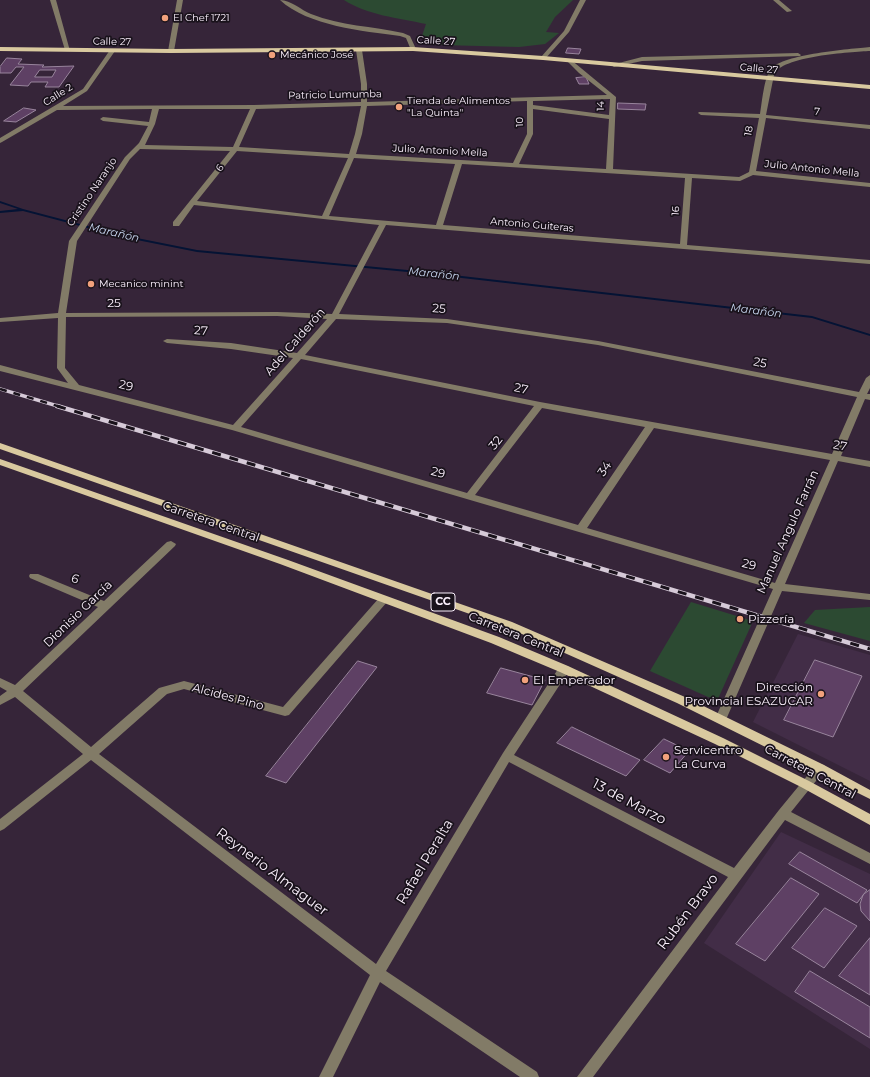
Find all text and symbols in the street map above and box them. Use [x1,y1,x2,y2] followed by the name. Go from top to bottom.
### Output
[173,12,230,24] place label: El Chef 1721
[160,13,170,23] marker: El Chef 1721
[416,34,456,48] street label: Calle 27
[93,36,131,48] street label: Calle 27
[280,49,353,61] place label: Mecánico José
[267,50,277,60] marker: Mecánico José
[739,61,779,77] street label: Calle 27
[41,81,75,109] street label: Calle 2
[288,88,382,102] street label: Patricio Lumumba
[407,95,510,118] place label: Tienda de Alimentos "La Quinta"
[595,101,607,111] street label: 14
[394,102,404,112] marker: Tienda de Alimentos "La Quinta"
[813,106,821,118] street label: 7
[514,117,526,127] street label: 10
[742,125,756,137] street label: 18
[392,143,488,159] street label: Julio Antonio Mella
[65,155,119,229] street label: Cristino Naranjo
[764,158,860,180] street label: Julio Antonio Mella
[213,162,227,174] street label: 6
[670,206,682,216] street label: 16
[490,215,574,235] street label: Antonio Guiteras
[87,221,141,245] water label: Marañón
[408,265,460,283] water label: Marañón
[99,278,184,290] place label: Mecanico minint
[86,279,96,289] marker: Mecanico minint
[107,296,121,310] street label: 25
[432,301,446,317] street label: 25
[730,301,782,321] water label: Marañón
[262,305,328,379] street label: Adel Calderón
[194,323,208,339] street label: 27
[752,355,768,371] street label: 25
[117,377,135,395] street label: 29
[513,381,529,397] street label: 27
[486,433,506,453] street label: 32
[832,438,848,454] street label: 27
[595,459,615,479] street label: 34
[429,464,447,482] street label: 29
[754,468,822,596] street label: Manuel Angulo Farrán
[161,499,261,545] street label: Carretera Central
[740,556,758,574] street label: 29
[69,571,81,587] street label: 6
[41,578,115,650] street label: Dionisio García
[431,593,455,611] road number: CC
[466,609,566,661] street label: Carretera Central
[748,612,794,626] place label: Pizzería
[735,614,745,624] marker: Pizzería
[533,673,615,687] place label: El Emperador
[520,675,530,685] marker: El Emperador
[685,680,813,708] place label: Dirección Provincial ESAZUCAR
[191,681,265,713] street label: Alcides Pino
[816,689,826,699] marker: Dirección Provincial ESAZUCAR
[762,742,858,802] street label: Carretera Central
[674,743,742,771] place label: Servicentro La Curva
[661,752,671,762] marker: Servicentro La Curva
[589,776,669,828] street label: 13 de Marzo
[393,817,457,907] street label: Rafael Peralta
[213,824,331,920] street label: Reynerio Almaguer
[654,871,722,953] street label: Rubén Bravo

